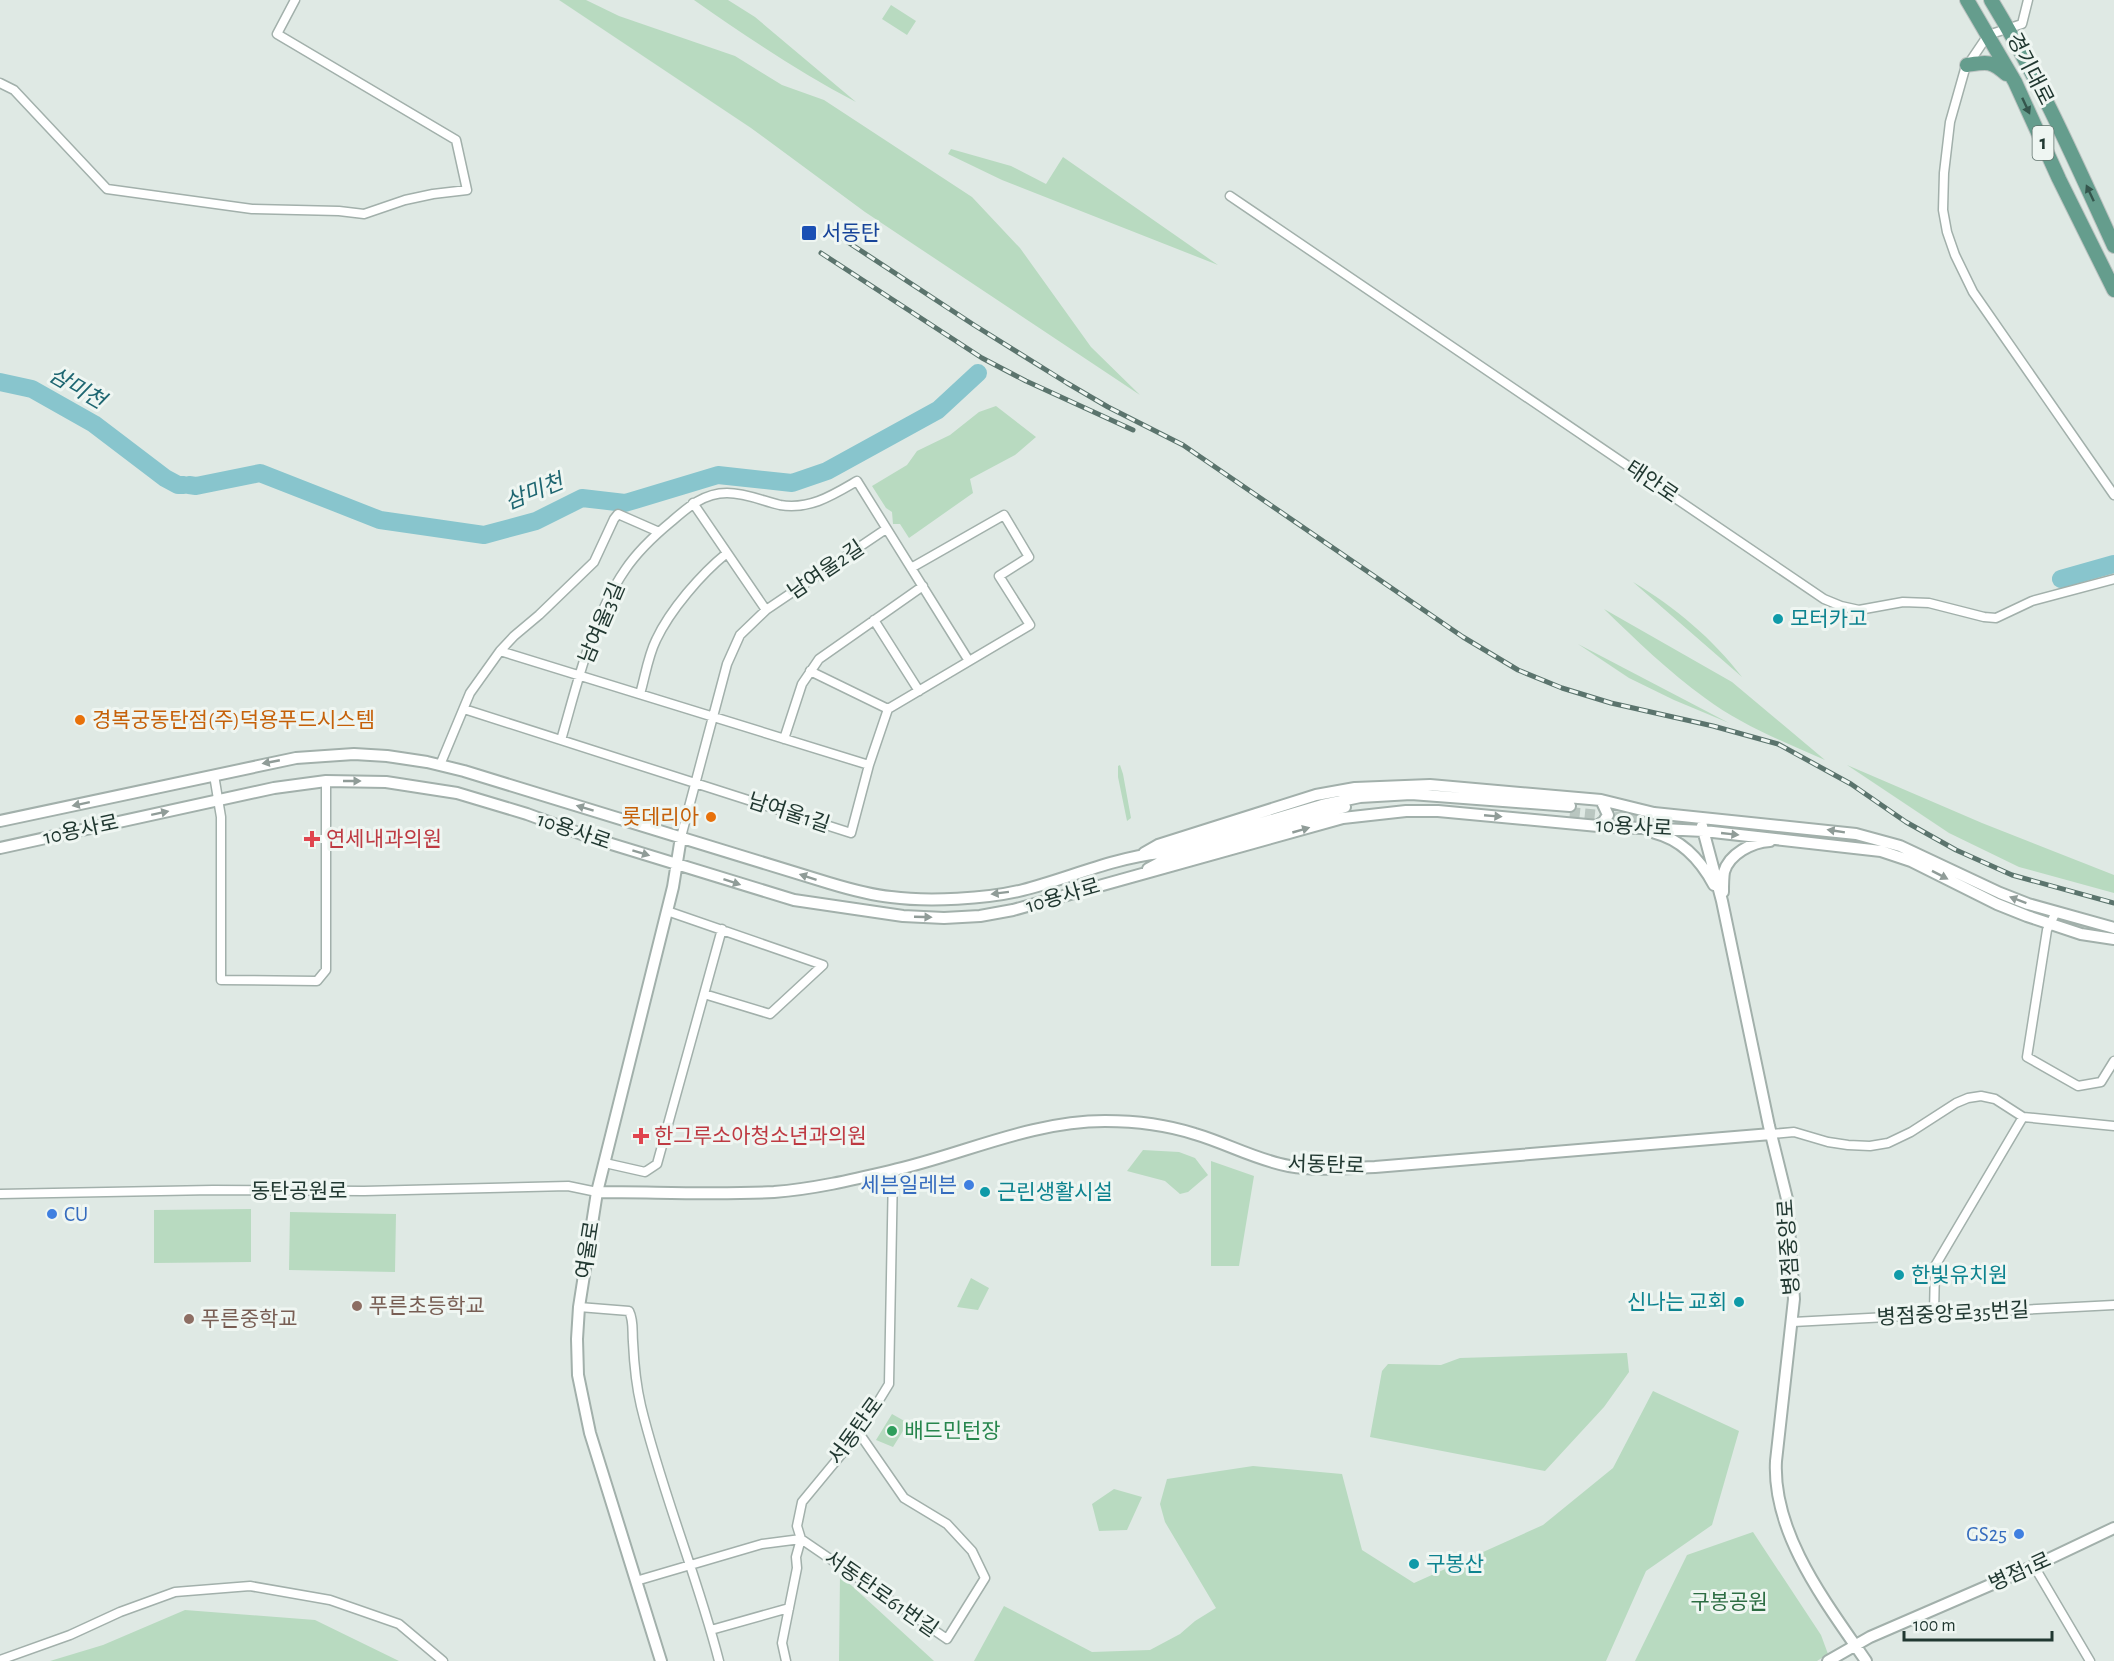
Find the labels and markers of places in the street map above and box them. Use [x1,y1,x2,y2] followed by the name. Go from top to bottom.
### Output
[822,222,880,244] place label: 서동탄
[800,224,818,242] marker: 서동탄
[1790,608,1867,630] place label: 모터카고
[1771,612,1785,626] marker: 모터카고
[92,709,375,731] place label: 경복궁동탄점(주)덕용푸드시스템
[73,713,87,727] marker: 경복궁동탄점(주)덕용푸드시스템
[622,806,699,828] place label: 롯데리아
[704,810,718,824] marker: 롯데리아
[326,828,442,850] place label: 연세내과의원
[303,830,321,848] marker: 연세내과의원
[654,1125,867,1147] place label: 한그루소아청소년과의원
[632,1127,650,1145] marker: 한그루소아청소년과의원
[860,1174,957,1196] place label: 세븐일레븐
[962,1178,976,1192] marker: 세븐일레븐
[997,1181,1113,1203] place label: 근린생활시설
[978,1185,992,1199] marker: 근린생활시설
[64,1204,88,1225] place label: CU
[45,1207,59,1221] marker: CU
[1911,1264,2008,1286] place label: 한빛유치원
[1892,1268,1906,1282] marker: 한빛유치원
[1627,1291,1727,1313] place label: 신나는 교회
[369,1295,485,1317] place label: 푸른초등학교
[1732,1295,1746,1309] marker: 신나는 교회
[350,1299,364,1313] marker: 푸른초등학교
[201,1308,298,1330] place label: 푸른중학교
[182,1312,196,1326] marker: 푸른중학교
[904,1420,1001,1442] place label: 배드민턴장
[885,1424,899,1438] marker: 배드민턴장
[1966,1524,2007,1545] place label: GS25
[2012,1527,2026,1541] marker: GS25
[1426,1553,1484,1575] place label: 구봉산
[1407,1557,1421,1571] marker: 구봉산

